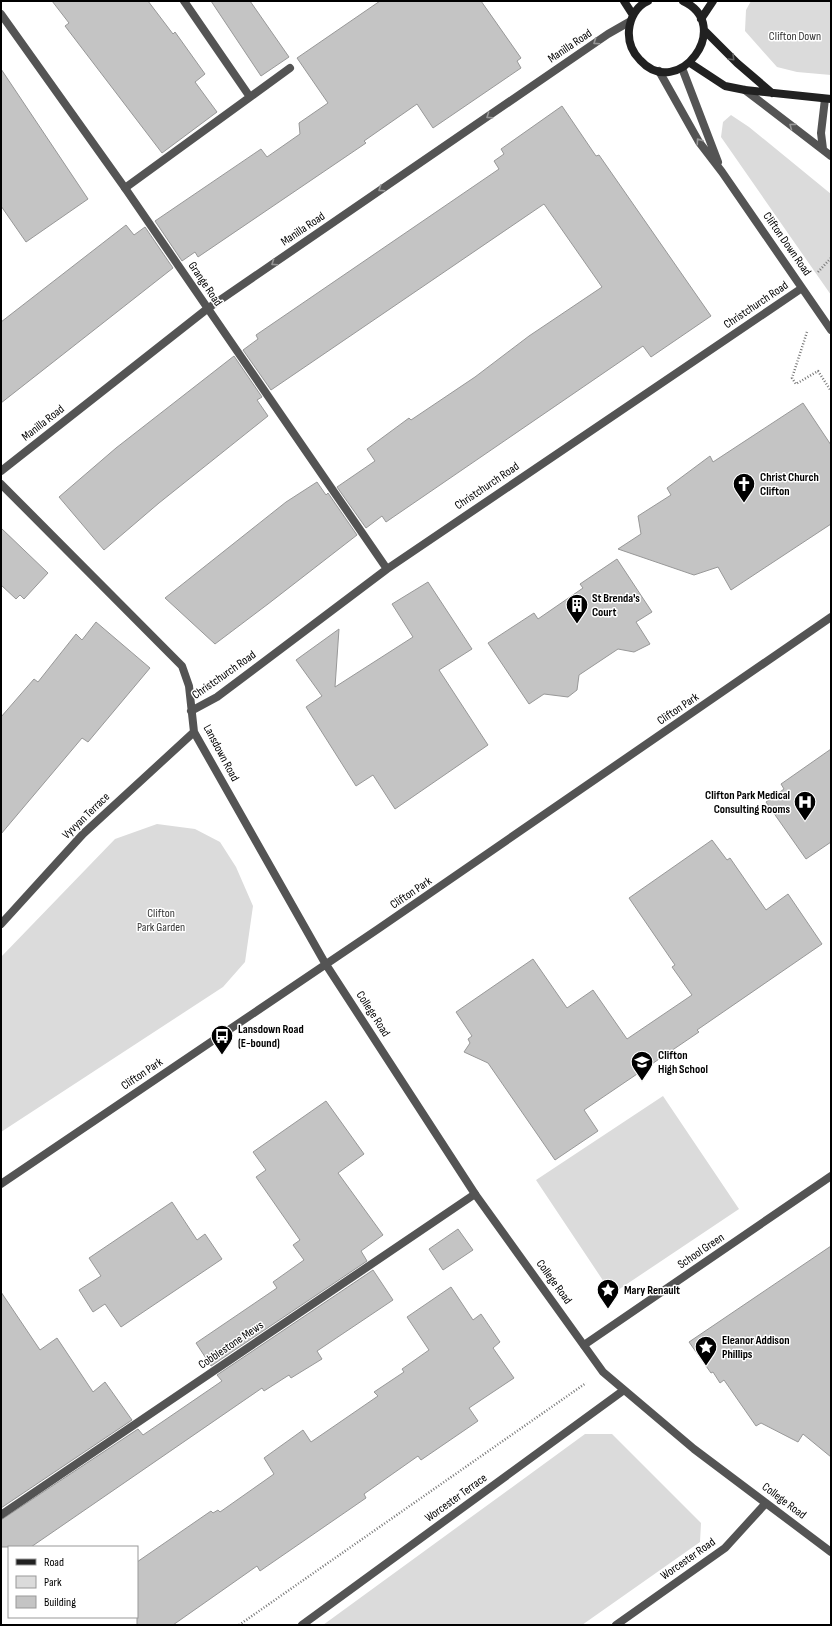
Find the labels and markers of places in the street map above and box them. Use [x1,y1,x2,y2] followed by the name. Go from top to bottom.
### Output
[760,470,819,499] place label: Christ Church Clifton
[731,471,757,504] church icon: Christ Church Clifton
[592,591,640,620] place label: St Brenda's Court
[564,592,590,625] building icon: St Brenda's Court
[705,788,790,817] place label: Clifton Park Medical Consulting Rooms
[792,789,818,822] hospital icon: Clifton Park Medical Consulting Rooms
[238,1022,304,1051] place label: Lansdown Road (E-bound)
[209,1023,235,1056] bus stop icon: Lansdown Road (E-bound)
[658,1048,708,1077] place label: Clifton High School
[629,1049,655,1082] school or university icon: Clifton High School
[595,1277,621,1310] place icon: Mary Renault
[624,1283,680,1298] place label: Mary Renault
[722,1333,790,1362] place label: Eleanor Addison Phillips
[693,1334,719,1367] place icon: Eleanor Addison Phillips

